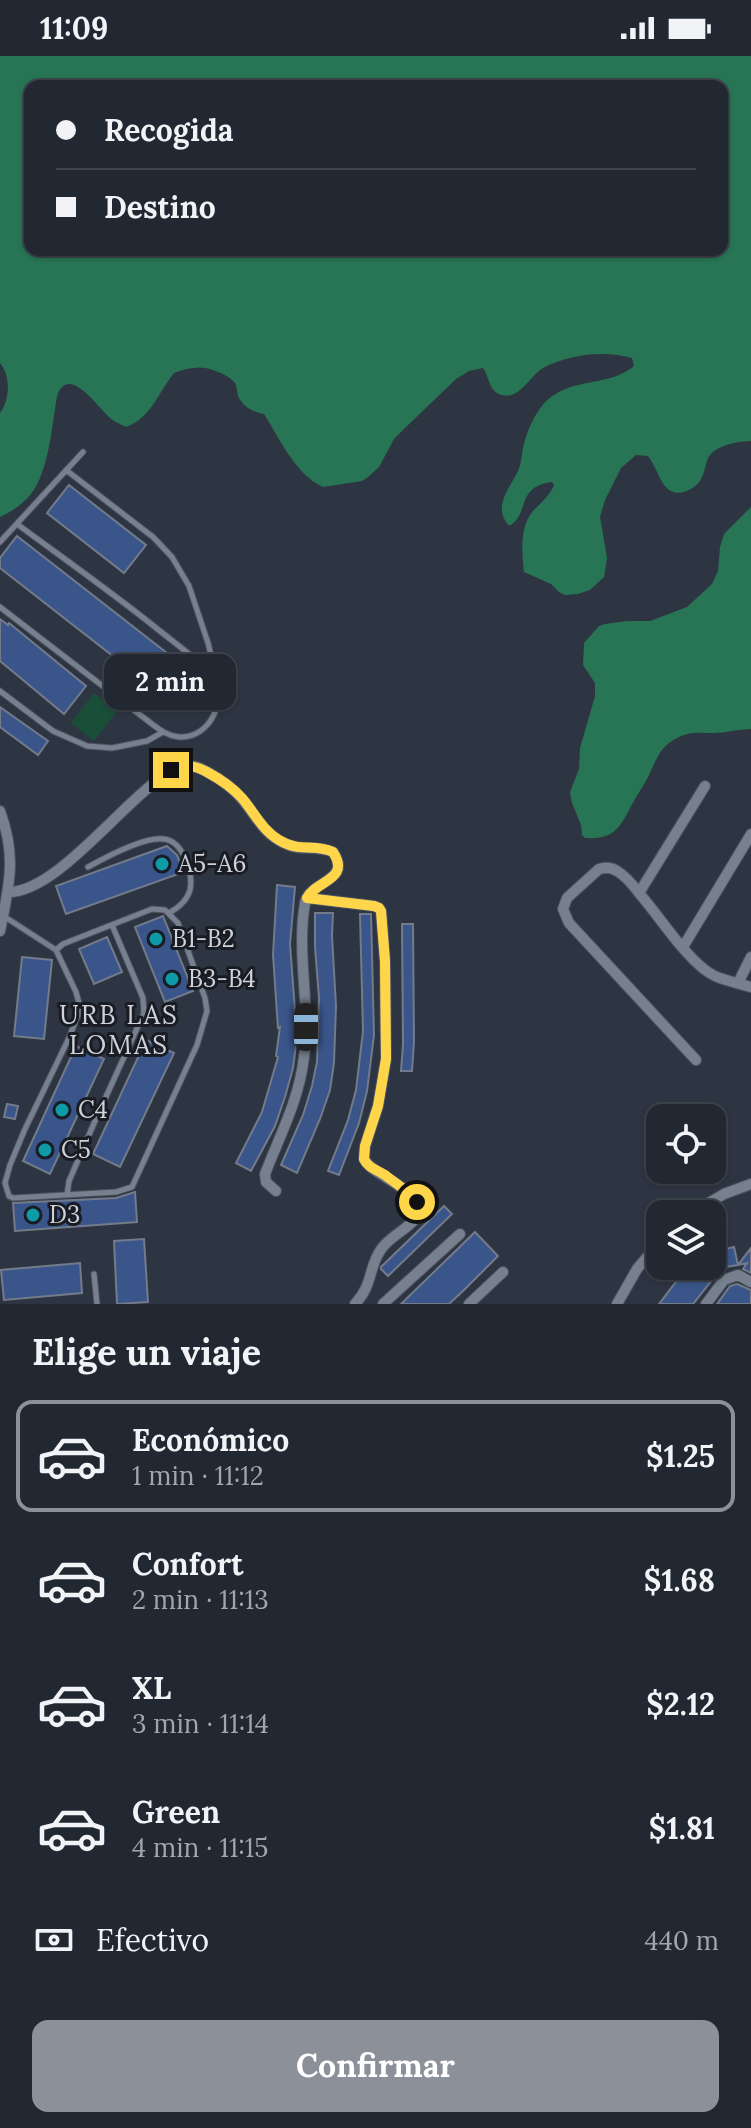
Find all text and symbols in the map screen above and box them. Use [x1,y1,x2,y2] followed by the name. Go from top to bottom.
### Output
[40,9,108,47] text: 11:09
[104,111,234,149] text: Recogida
[104,188,216,226] text: Destino
[105,654,237,710] callout: 2 min
[135,665,205,698] text: 2 min
[153,752,189,788] route end
[177,848,246,879] place label: A5-A6
[153,855,171,873] marker: A5-A6
[172,923,235,954] place label: B1-B2
[147,930,165,948] marker: B1-B2
[188,963,256,994] place label: B3-B4
[163,970,181,988] marker: B3-B4
[59,998,179,1061] district label: URB LAS LOMAS
[294,1003,318,1051] car
[78,1094,108,1125] place label: C4
[53,1101,71,1119] marker: C4
[646,1104,726,1280] map controls
[646,1104,726,1184] button: locate
[61,1134,91,1165] place label: C5
[36,1141,54,1159] marker: C5
[399,1184,435,1220] route start
[49,1199,80,1230] place label: D3
[646,1200,726,1280] button: layers
[24,1206,42,1224] marker: D3
[32,1329,261,1375] text: Elige un viaje
[36,1420,108,1492] icon: car
[132,1421,289,1459] text: Económico
[646,1437,715,1475] text: $1.25
[132,1459,264,1492] text: 1 min · 11:12
[36,1544,108,1616] icon: car
[132,1545,243,1583] text: Confort
[644,1561,715,1599] text: $1.68
[132,1583,269,1616] text: 2 min · 11:13
[36,1668,108,1740] icon: car
[132,1669,171,1707] text: XL
[646,1685,715,1723] text: $2.12
[132,1707,269,1740] text: 3 min · 11:14
[36,1792,108,1864] icon: car
[132,1793,220,1831] text: Green
[649,1809,715,1847] text: $1.81
[132,1831,269,1864] text: 4 min · 11:15
[32,1918,76,1962] icon: cash
[96,1921,209,1959] text: Efectivo
[645,1924,719,1957] text: 440 m
[32,2020,719,2112] button: Confirmar

